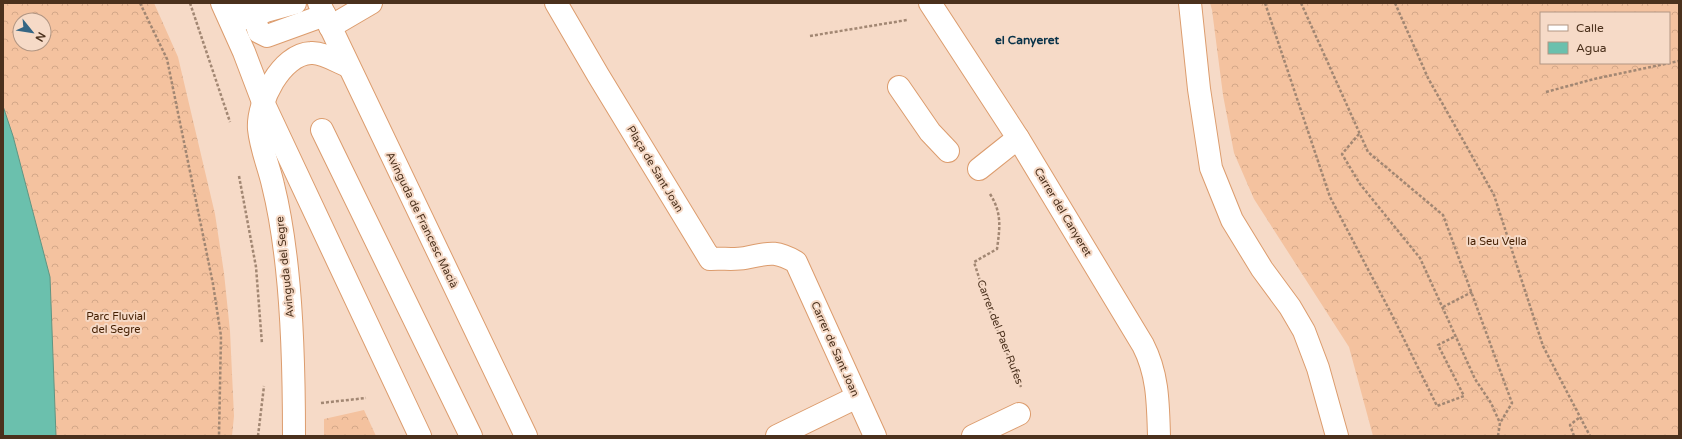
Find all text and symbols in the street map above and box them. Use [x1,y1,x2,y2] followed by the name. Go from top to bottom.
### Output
[12,12,52,52] north arrow
[1540,12,1670,64] legend
[1576,21,1604,35] text: Calle
[32,30,48,44] text: N
[995,33,1059,48] district label: el Canyeret
[1576,41,1606,55] text: Agua
[624,123,686,215] street label: Plaça de Sant Joan
[383,150,461,290] street label: Avinguda de Francesc Macià
[1031,165,1095,259] street label: Carrer del Canyeret
[273,216,297,318] street label: Avinguda del Segre
[1467,235,1527,248] park label: la Seu Vella
[974,278,1026,386] street label: Carrer del Paer Rufes
[808,299,862,399] street label: Carrer de Sant Joan
[86,310,146,336] park label: Parc Fluvial del Segre

